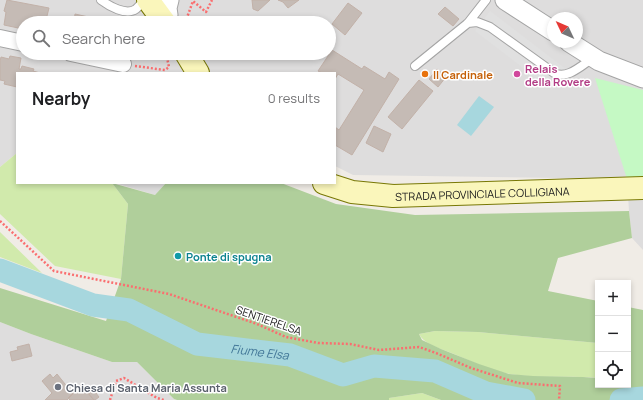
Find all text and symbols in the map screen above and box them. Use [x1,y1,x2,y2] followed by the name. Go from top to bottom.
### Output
[547,12,583,48] north arrow
[16,16,336,60] search box
[30,27,52,49] icon: search
[62,28,145,49] text: Search here
[525,61,591,89] place label: Relais della Rovere
[433,67,493,82] place label: Il Cardinale
[420,69,430,79] marker: Il Cardinale
[512,69,522,79] marker: Relais della Rovere
[32,87,90,110] text: Nearby
[268,89,320,107] text: 0 results
[395,183,570,203] street label: STRADA PROVINCIALE COLLIGIANA
[186,249,272,264] place label: Ponte di spugna
[173,251,183,261] marker: Ponte di spugna
[595,280,631,388] map controls
[595,280,631,316] button: +
[234,302,304,338] street label: SENTIERELSA
[595,316,631,352] button: −
[230,340,291,363] water label: Fiume Elsa
[595,352,631,388] button: locate
[66,380,227,395] place label: Chiesa di Santa Maria Assunta
[53,382,63,392] marker: Chiesa di Santa Maria Assunta

